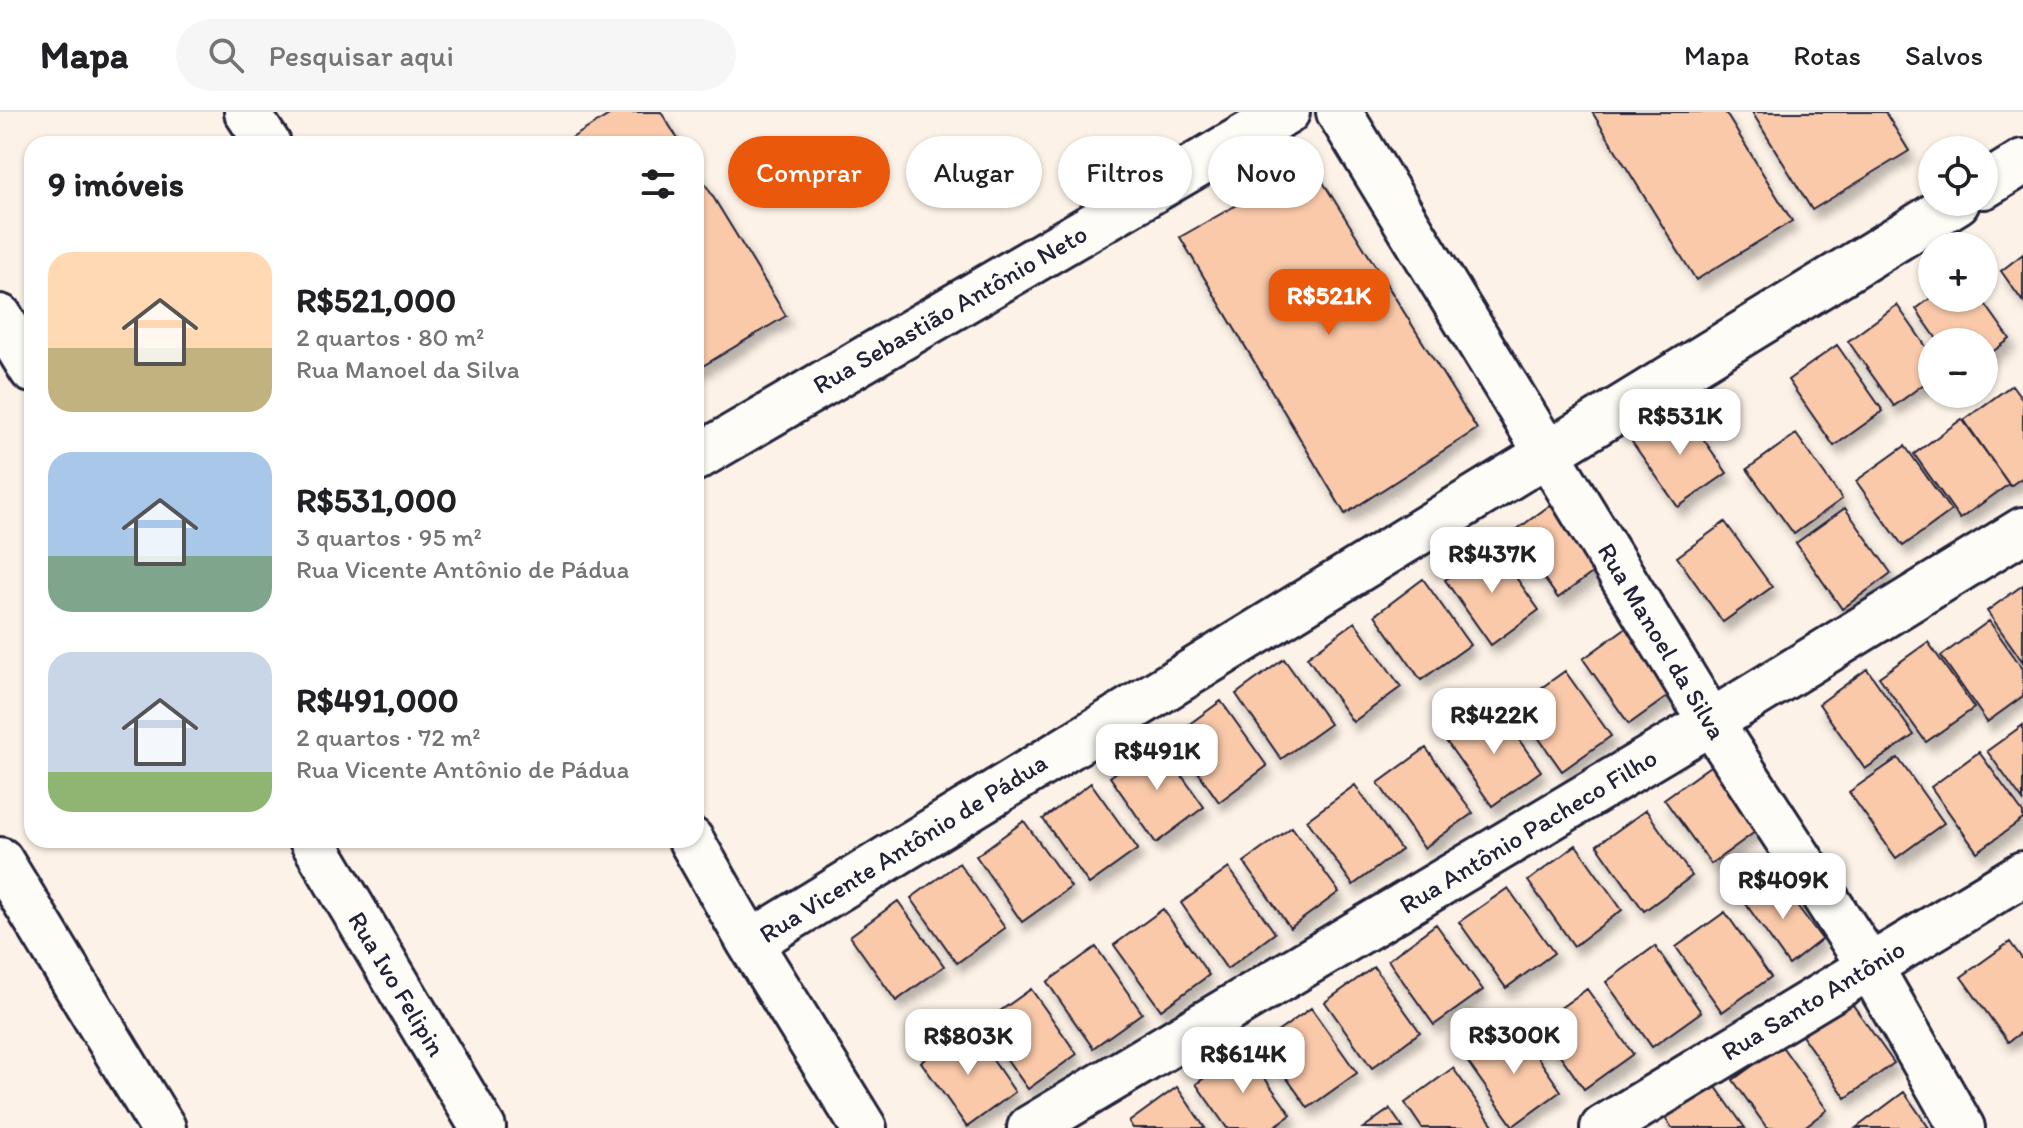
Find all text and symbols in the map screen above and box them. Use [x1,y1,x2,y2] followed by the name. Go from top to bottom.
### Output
[176,19,736,91] search box
[40,32,128,78] text: Mapa
[204,33,248,77] icon: search
[268,37,454,74] text: Pesquisar aqui
[1684,38,1749,72] text: Mapa
[1793,38,1861,72] text: Rotas
[1905,38,1983,72] text: Salvos
[728,136,890,208] chip: Comprar
[906,136,1042,208] chip: Alugar
[1058,136,1192,208] chip: Filtros
[1208,136,1324,208] chip: Novo
[1918,136,1998,408] map controls
[1918,136,1998,216] button: locate
[636,162,680,206] icon: filters
[48,164,184,205] text: 9 imóveis
[807,217,1093,401] street label: Rua Sebastião Antônio Neto
[1918,232,1998,312] button: +
[1264,269,1394,337] pin: R$521K
[1287,279,1371,311] text: R$521K
[296,280,456,321] text: R$521,000
[112,284,208,380] icon: home
[296,321,484,353] text: 2 quartos · 80 m²
[1918,328,1998,408] button: −
[296,353,520,385] text: Rua Manoel da Silva
[1615,389,1745,457] pin: R$531K
[1637,399,1723,431] text: R$531K
[296,480,457,521] text: R$531,000
[112,484,208,580] icon: home
[296,521,482,553] text: 3 quartos · 95 m²
[1427,527,1557,595] pin: R$437K
[1448,537,1536,569] text: R$437K
[1591,537,1733,745] street label: Rua Manoel da Silva
[296,553,629,585] text: Rua Vicente Antônio de Pádua
[296,680,459,721] text: R$491,000
[112,684,208,780] icon: home
[1429,688,1559,756] pin: R$422K
[1450,698,1538,730] text: R$422K
[296,721,481,753] text: 2 quartos · 72 m²
[1092,724,1222,792] pin: R$491K
[1114,734,1200,766] text: R$491K
[1393,741,1663,921] street label: Rua Antônio Pacheco Filho
[753,746,1053,950] street label: Rua Vicente Antônio de Pádua
[296,753,629,785] text: Rua Vicente Antônio de Pádua
[1718,853,1848,921] pin: R$409K
[1738,863,1828,895] text: R$409K
[341,906,453,1063] street label: Rua Ivo Felipin
[1715,933,1911,1067] street label: Rua Santo Antônio
[1449,1008,1579,1076] pin: R$300K
[903,1009,1033,1077] pin: R$803K
[1468,1018,1560,1050] text: R$300K
[923,1019,1013,1051] text: R$803K
[1178,1027,1308,1095] pin: R$614K
[1200,1037,1286,1069] text: R$614K

